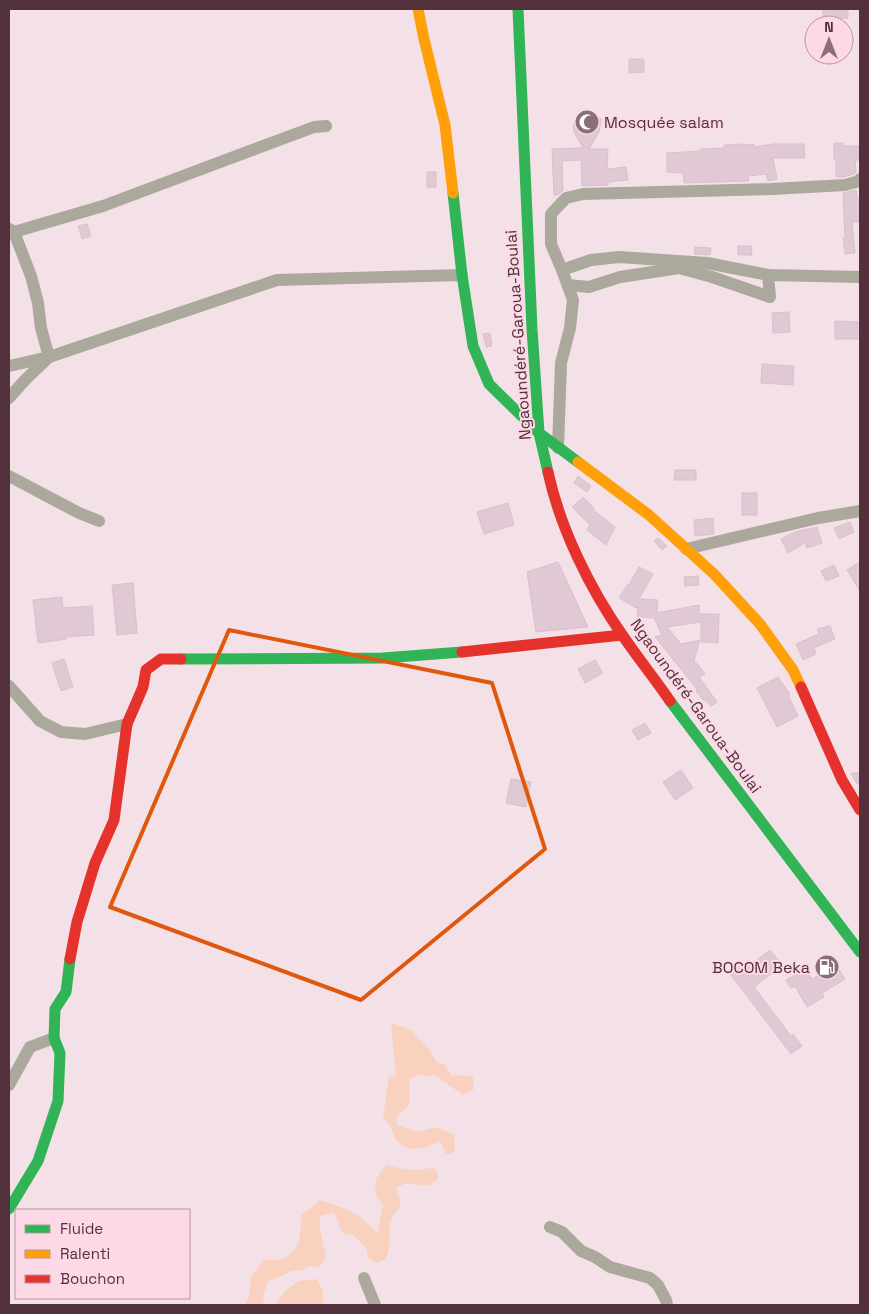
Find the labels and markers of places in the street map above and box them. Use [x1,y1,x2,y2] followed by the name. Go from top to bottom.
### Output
[574,109,600,135] mosque icon: Mosquée salam
[604,112,724,133] place label: Mosquée salam
[814,954,840,980] fuel station icon: BOCOM Beka
[712,957,810,978] place label: BOCOM Beka

